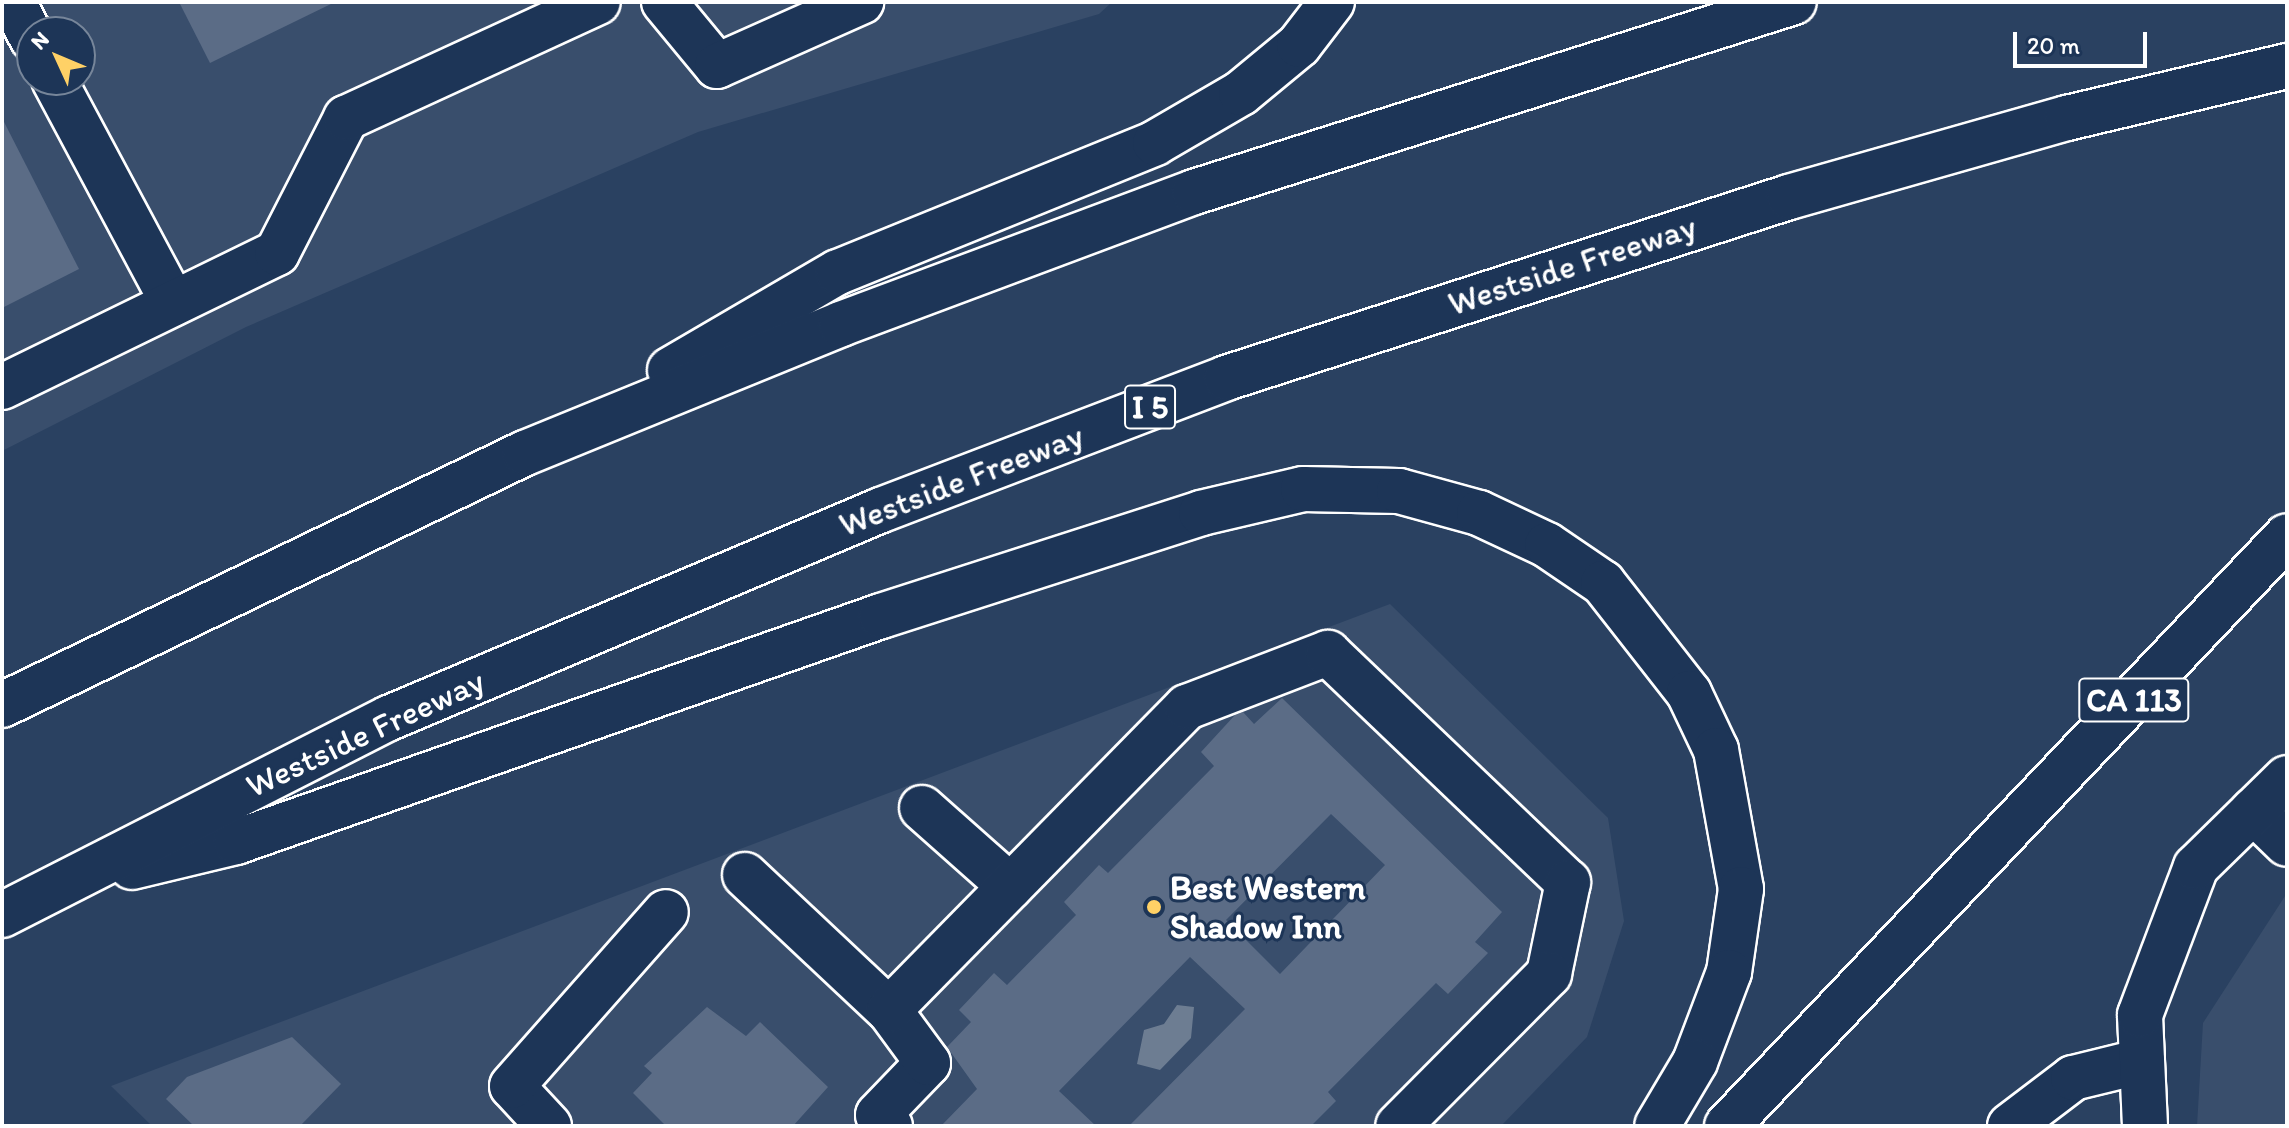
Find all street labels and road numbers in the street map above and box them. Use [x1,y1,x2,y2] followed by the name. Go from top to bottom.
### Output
[1443,206,1701,324] street label: Westside Freeway
[1124,379,1176,435] road number: I 5
[833,415,1089,545] street label: Westside Freeway
[239,660,491,806] street label: Westside Freeway
[2078,672,2190,728] road number: CA 113

